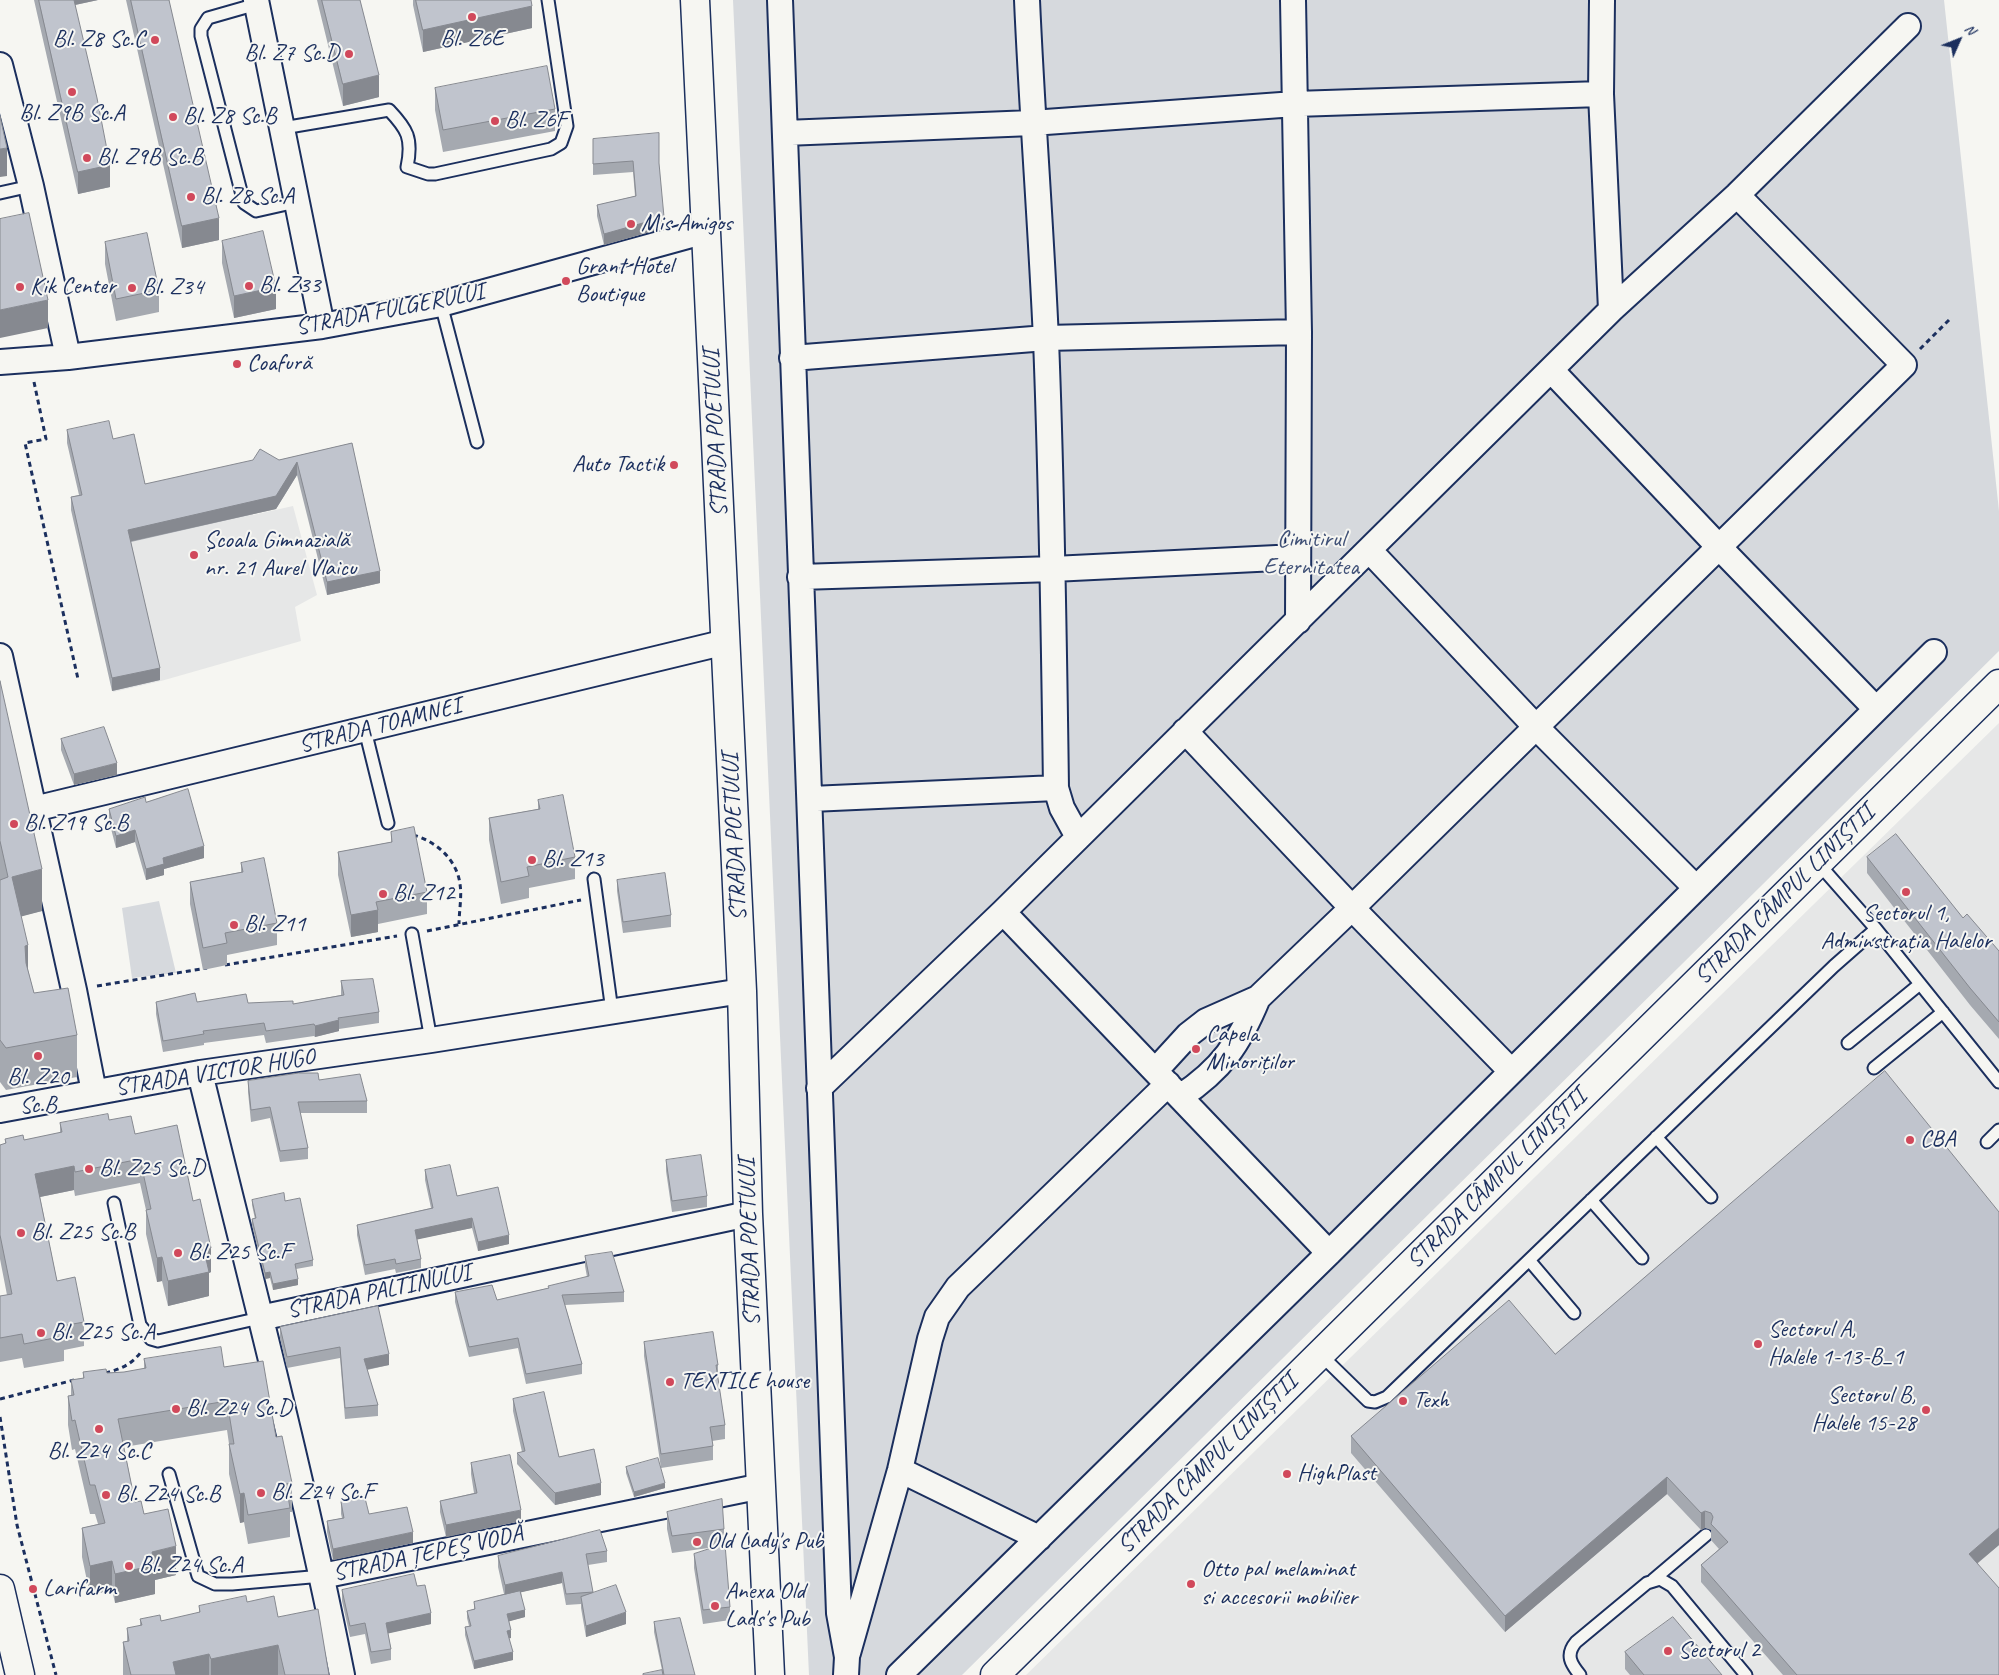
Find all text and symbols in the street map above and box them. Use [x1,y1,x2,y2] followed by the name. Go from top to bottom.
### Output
[466,11,478,23] marker: Bl. Z6E
[1934,15,1984,65] north arrow
[1961,20,1979,38] text: N
[53,26,145,54] place label: Bl. Z8 Sc.C
[440,26,504,54] place label: Bl. Z6E
[149,34,161,46] marker: Bl. Z8 Sc.C
[244,40,339,68] place label: Bl. Z7 Sc.D
[343,48,355,60] marker: Bl. Z7 Sc.D
[66,86,78,98] marker: Bl. Z9B Sc.A
[19,100,125,128] place label: Bl. Z9B Sc.A
[183,103,276,131] place label: Bl. Z8 Sc.B
[505,107,567,135] place label: Bl. Z6F
[167,111,179,123] marker: Bl. Z8 Sc.B
[489,115,501,127] marker: Bl. Z6F
[97,144,203,172] place label: Bl. Z9B Sc.B
[81,152,93,164] marker: Bl. Z9B Sc.B
[201,183,294,211] place label: Bl. Z8 Sc.A
[185,191,197,203] marker: Bl. Z8 Sc.A
[641,210,732,238] place label: Mis Amigos
[625,218,637,230] marker: Mis Amigos
[576,253,673,309] place label: Grant Hotel Boutique
[259,272,320,300] place label: Bl. Z33
[30,273,116,301] place label: Kik Center
[142,274,203,302] place label: Bl. Z34
[560,275,572,287] marker: Grant Hotel Boutique
[293,278,487,342] street label: STRADA FULGERULUI
[243,280,255,292] marker: Bl. Z33
[14,281,26,293] marker: Kik Center
[126,282,138,294] marker: Bl. Z34
[697,348,735,518] street label: STRADA POETULUI
[247,350,311,378] place label: Coafură
[231,358,243,370] marker: Coafură
[572,451,664,479] place label: Auto Tactik
[668,459,680,471] marker: Auto Tactik
[1263,526,1359,582] park label: Cimitirul Eternitatea
[204,527,356,583] place label: Școala Gimnazială nr. 21 Aurel Vlaicu
[188,549,200,561] marker: Școala Gimnazială nr. 21 Aurel Vlaicu
[296,692,464,760] street label: STRADA TOAMNEI
[716,752,754,922] street label: STRADA POETULUI
[1689,799,1881,991] street label: STRADA CÂMPUL LINIȘTII
[24,810,128,838] place label: Bl. Z19 Sc.B
[8,818,20,830] marker: Bl. Z19 Sc.B
[542,846,603,874] place label: Bl. Z13
[526,854,538,866] marker: Bl. Z13
[393,880,454,908] place label: Bl. Z12
[1900,886,1912,898] marker: Sectorul 1, Adminstrația Halelor
[377,888,389,900] marker: Bl. Z12
[1821,900,1991,956] place label: Sectorul 1, Adminstrația Halelor
[244,911,305,939] place label: Bl. Z11
[228,919,240,931] marker: Bl. Z11
[1206,1021,1294,1077] place label: Capela Minoriților
[113,1043,317,1103] street label: STRADA VICTOR HUGO
[1190,1043,1202,1055] marker: Capela Minoriților
[32,1050,44,1062] marker: Bl. Z20 Sc.B
[7,1064,69,1120] place label: Bl. Z20 Sc.B
[1401,1083,1593,1275] street label: STRADA CÂMPUL LINIȘTII
[1920,1126,1956,1154] place label: CBA
[1904,1134,1916,1146] marker: CBA
[99,1155,205,1183] place label: Bl. Z25 Sc.D
[733,1158,767,1326] street label: STRADA POETULUI
[83,1163,95,1175] marker: Bl. Z25 Sc.D
[31,1219,135,1247] place label: Bl. Z25 Sc.B
[15,1227,27,1239] marker: Bl. Z25 Sc.B
[188,1239,291,1267] place label: Bl. Z25 Sc.F
[172,1247,184,1259] marker: Bl. Z25 Sc.F
[285,1258,473,1326] street label: STRADA PALTINULUI
[1768,1316,1904,1372] place label: Sectorul A, Halele 1-13-B_1
[51,1319,155,1347] place label: Bl. Z25 Sc.A
[35,1327,47,1339] marker: Bl. Z25 Sc.A
[1752,1338,1764,1350] marker: Sectorul A, Halele 1-13-B_1
[680,1368,809,1396] place label: TEXTILE house
[1112,1368,1304,1560] street label: STRADA CÂMPUL LINIȘTII
[664,1376,676,1388] marker: TEXTILE house
[1811,1382,1916,1438] place label: Sectorul B, Halele 15-28
[1413,1387,1449,1415] place label: Texh
[186,1395,292,1423] place label: Bl. Z24 Sc.D
[1397,1395,1409,1407] marker: Texh
[170,1403,182,1415] marker: Bl. Z24 Sc.D
[1920,1404,1932,1416] marker: Sectorul B, Halele 15-28
[93,1423,105,1435] marker: Bl. Z24 Sc.C
[47,1438,151,1466] place label: Bl. Z24 Sc.C
[1297,1460,1376,1488] place label: HighPlast
[1281,1468,1293,1480] marker: HighPlast
[271,1479,374,1507] place label: Bl. Z24 Sc.F
[116,1481,220,1509] place label: Bl. Z24 Sc.B
[255,1487,267,1499] marker: Bl. Z24 Sc.F
[100,1489,112,1501] marker: Bl. Z24 Sc.B
[330,1520,526,1588] street label: STRADA ȚEPEȘ VODĂ
[707,1528,823,1556] place label: Old Lady's Pub
[691,1536,703,1548] marker: Old Lady's Pub
[139,1552,243,1580] place label: Bl. Z24 Sc.A
[1201,1556,1357,1612] place label: Otto pal melaminat si accesorii mobilier
[123,1560,135,1572] marker: Bl. Z24 Sc.A
[43,1575,116,1603] place label: Larifarm
[725,1578,810,1634] place label: Anexa Old Lads's Pub
[1185,1578,1197,1590] marker: Otto pal melaminat si accesorii mobilier
[27,1583,39,1595] marker: Larifarm
[709,1600,721,1612] marker: Anexa Old Lads's Pub
[1678,1637,1760,1665] place label: Sectorul 2
[1662,1645,1674,1657] marker: Sectorul 2

